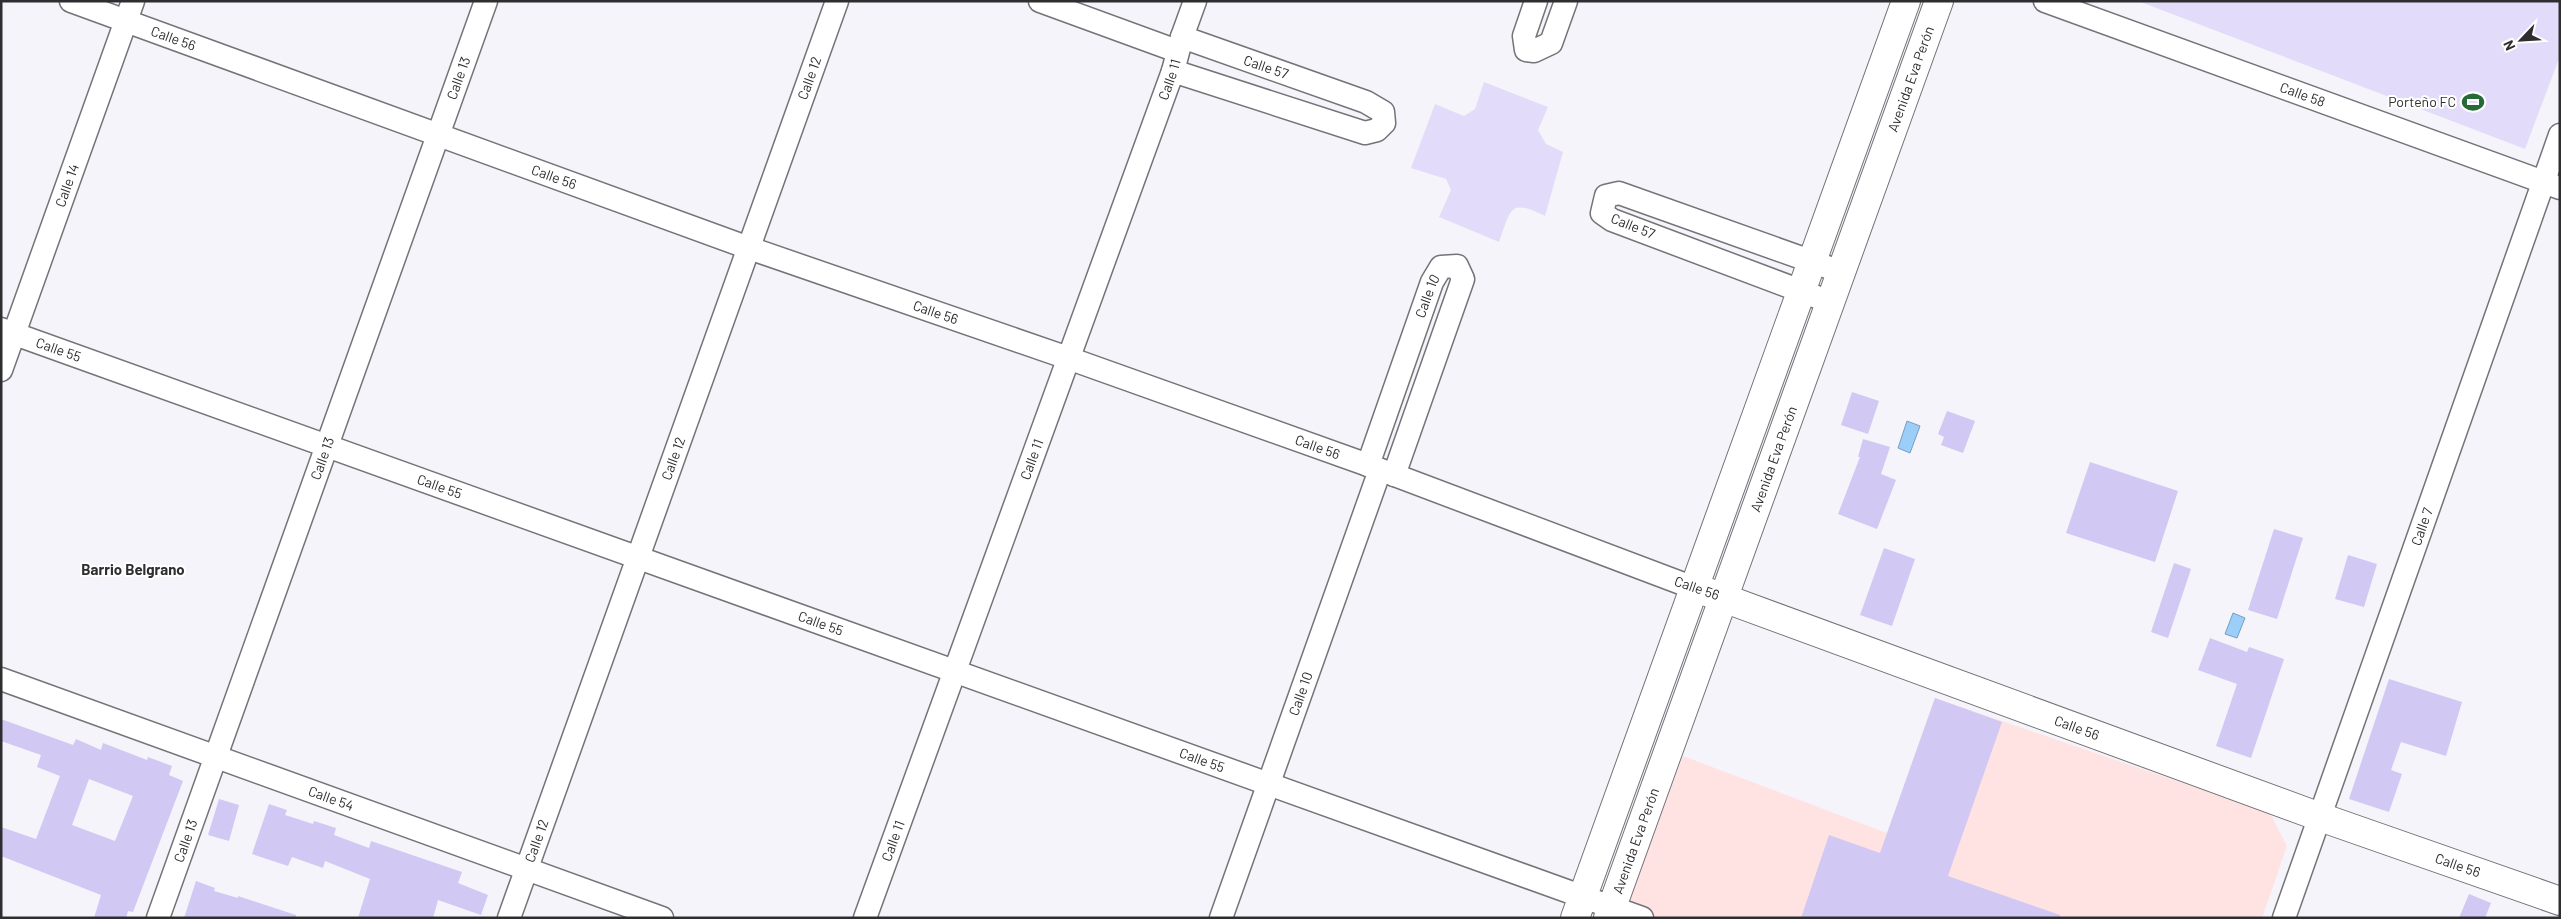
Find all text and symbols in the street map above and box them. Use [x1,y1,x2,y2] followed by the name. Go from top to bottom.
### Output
[2496,15,2546,65] north arrow
[149,22,198,54] street label: Calle 56
[1883,24,1937,134] street label: Avenida Eva Perón
[2499,38,2518,54] text: N
[1242,51,1291,82] street label: Calle 57
[442,54,473,102] street label: Calle 13
[793,54,824,102] street label: Calle 12
[1154,57,1184,102] street label: Calle 11
[2278,78,2328,110] street label: Calle 58
[2460,89,2486,115] sports icon: Porteño FC
[2388,93,2456,110] place label: Porteño FC
[529,160,579,192] street label: Calle 56
[51,161,82,209] street label: Calle 14
[1609,209,1658,242] street label: Calle 57
[1411,271,1443,320] street label: Calle 10
[911,296,961,328] street label: Calle 56
[34,333,83,365] street label: Calle 55
[1746,404,1800,514] street label: Avenida Eva Perón
[1293,431,1343,462] street label: Calle 56
[657,434,688,482] street label: Calle 12
[306,435,337,482] street label: Calle 13
[1016,436,1046,482] street label: Calle 11
[415,470,465,502] street label: Calle 55
[2407,505,2436,548] street label: Calle 7
[81,560,185,578] district label: Barrio Belgrano
[1672,572,1722,603] street label: Calle 56
[796,607,846,639] street label: Calle 55
[1285,669,1316,718] street label: Calle 10
[2052,711,2102,743] street label: Calle 56
[1177,744,1227,775] street label: Calle 55
[306,782,356,814] street label: Calle 54
[1608,785,1662,896] street label: Avenida Eva Perón
[170,817,201,864] street label: Calle 13
[521,817,552,865] street label: Calle 12
[877,818,908,863] street label: Calle 11
[2433,849,2483,881] street label: Calle 56

